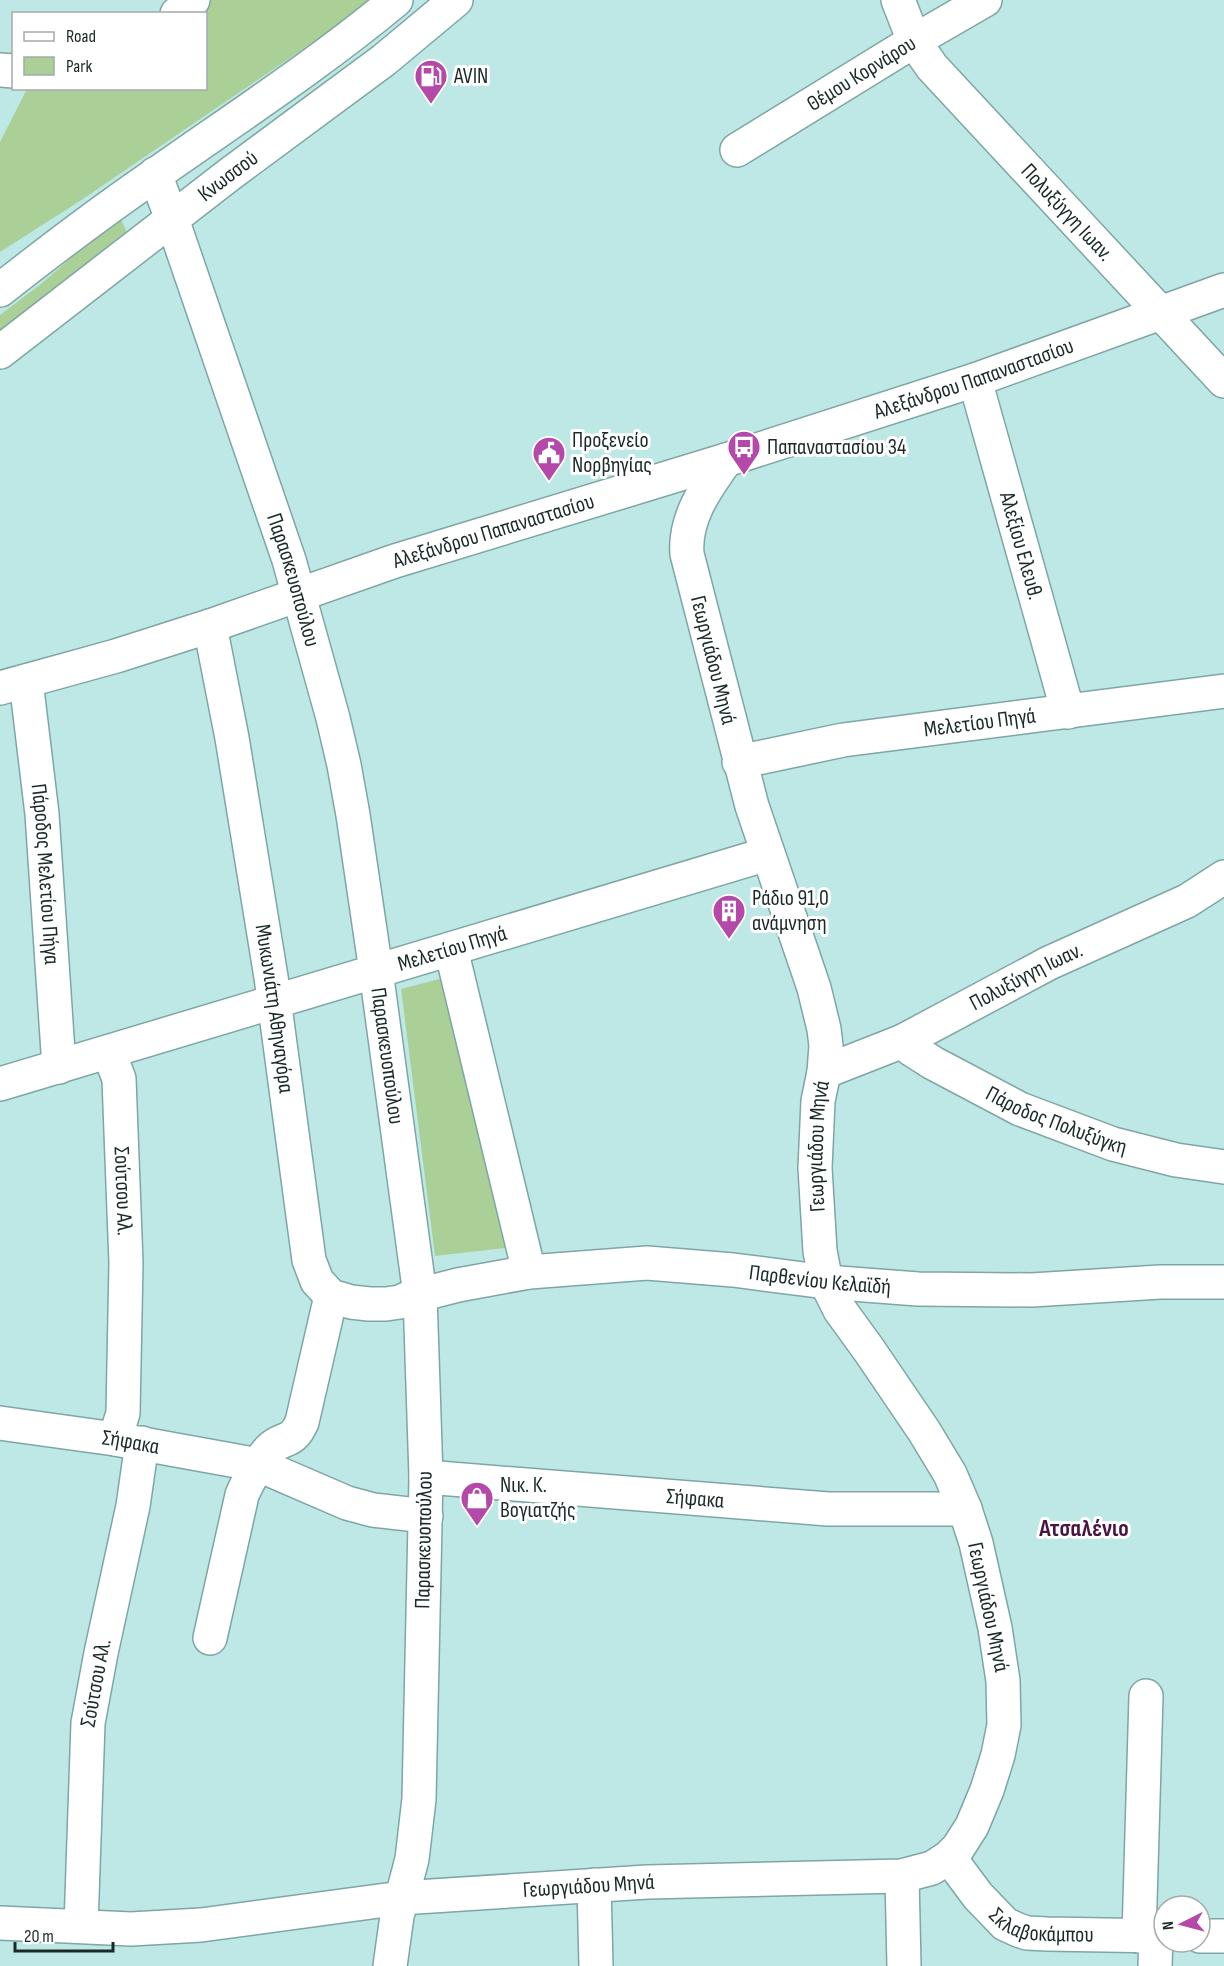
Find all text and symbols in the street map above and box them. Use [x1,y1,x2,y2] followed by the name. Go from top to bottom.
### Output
[12,12,207,90] legend
[66,26,96,47] text: Road
[802,30,921,117] street label: Θέμου Κορνάρου
[66,56,92,77] text: Park
[413,58,449,105] fuel station icon: AVIN
[453,63,488,90] place label: AVIN
[192,144,263,207] street label: Κνωσσού
[1015,158,1119,267] street label: Πολυξύγγη Ιωαν.
[870,332,1077,425] street label: Αλεξάνδρου Παπαναστασίου
[572,427,652,479] place label: Προξενείο Νορβηγίας
[726,429,762,476] bus stop icon: Παπαναστασίου 34
[767,434,906,461] place label: Παπαναστασίου 34
[531,435,567,482] public building icon: Προξενείο Νορβηγίας
[388,488,597,575] street label: Αλεξάνδρου Παπαναστασίου
[993,488,1049,603] street label: Αλεξίου Ελευθ.
[260,510,326,650] street label: Παρασκευοπούλου
[684,593,742,728] street label: Γεωργιάδου Μηνά
[922,702,1038,743] street label: Μελετίου Πηγά
[25,782,66,966] street label: Πάροδος Μελετίου Πήγα
[752,885,829,937] place label: Ράδιο 91,0 ανάμνηση
[711,893,747,940] building icon: Ράδιο 91,0 ανάμνηση
[394,919,510,977] street label: Μελετίου Πηγά
[249,922,300,1095] street label: Μυκωνιάτη Αθηναγόρα
[965,936,1087,1016] street label: Πολυξύγγη Ιωαν.
[365,986,410,1126] street label: Παρασκευοπούλου
[801,1077,836,1213] street label: Γεωργιάδου Μηνά
[981,1080,1130,1160] street label: Πάροδος Πολυξύγκη
[108,1146,138,1236] street label: Σούτσου Αλ.
[748,1259,892,1300] street label: Παρθενίου Κελαϊδή
[100,1424,162,1460] street label: Σήφακα
[409,1471,439,1609] street label: Παρασκευοπούλου
[500,1472,576,1524] place label: Νικ. Κ. Βογιατζής
[459,1480,495,1527] shop icon: Νικ. Κ. Βογιατζής
[665,1483,726,1514] street label: Σήφακα
[1038,1514,1129,1543] district label: Ατσαλένιο
[961,1540,1015,1675] street label: Γεωργιάδου Μηνά
[74,1636,117,1729] street label: Σούτσου Αλ.
[522,1868,655,1904] street label: Γεωργιάδου Μηνά
[1152,1894,1212,1954] north arrow
[983,1902,1094,1948] street label: Σκλαβοκάμπου
[15,1915,112,1953] scale bar
[1159,1920,1178,1931] text: N
[24,1926,54,1947] text: 20 m

